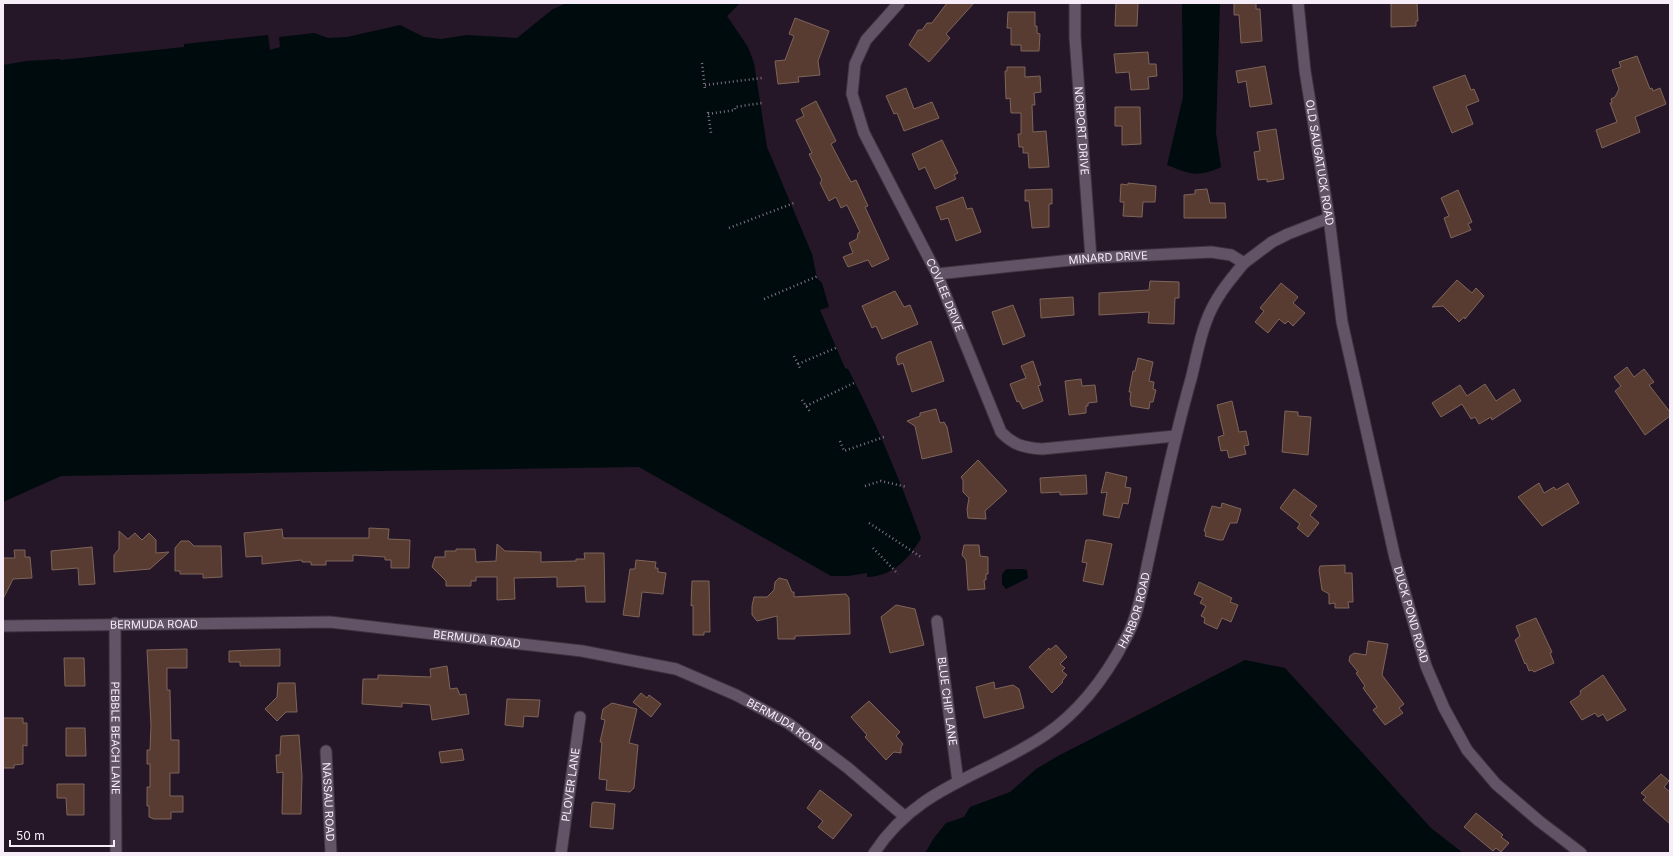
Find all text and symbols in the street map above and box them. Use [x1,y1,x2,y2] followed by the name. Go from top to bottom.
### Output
[1072,86,1092,176] street label: NORPORT DRIVE
[1303,98,1337,226] street label: OLD SAUGATUCK ROAD
[1068,248,1148,267] street label: MINARD DRIVE
[923,256,967,334] street label: COVLEE DRIVE
[1391,565,1432,665] street label: DUCK POND ROAD
[1115,571,1153,651] street label: HARBOR ROAD
[110,617,198,632] street label: BERMUDA ROAD
[433,627,522,651] street label: BERMUDA ROAD
[935,656,960,747] street label: BLUE CHIP LANE
[108,681,123,795] street label: PEBBLE BEACH LANE
[744,695,826,754] street label: BERMUDA ROAD
[558,747,583,822] street label: PLOVER LANE
[320,762,337,842] street label: NASSAU ROAD
[10,822,114,848] scale bar
[16,828,45,843] text: 50 m

